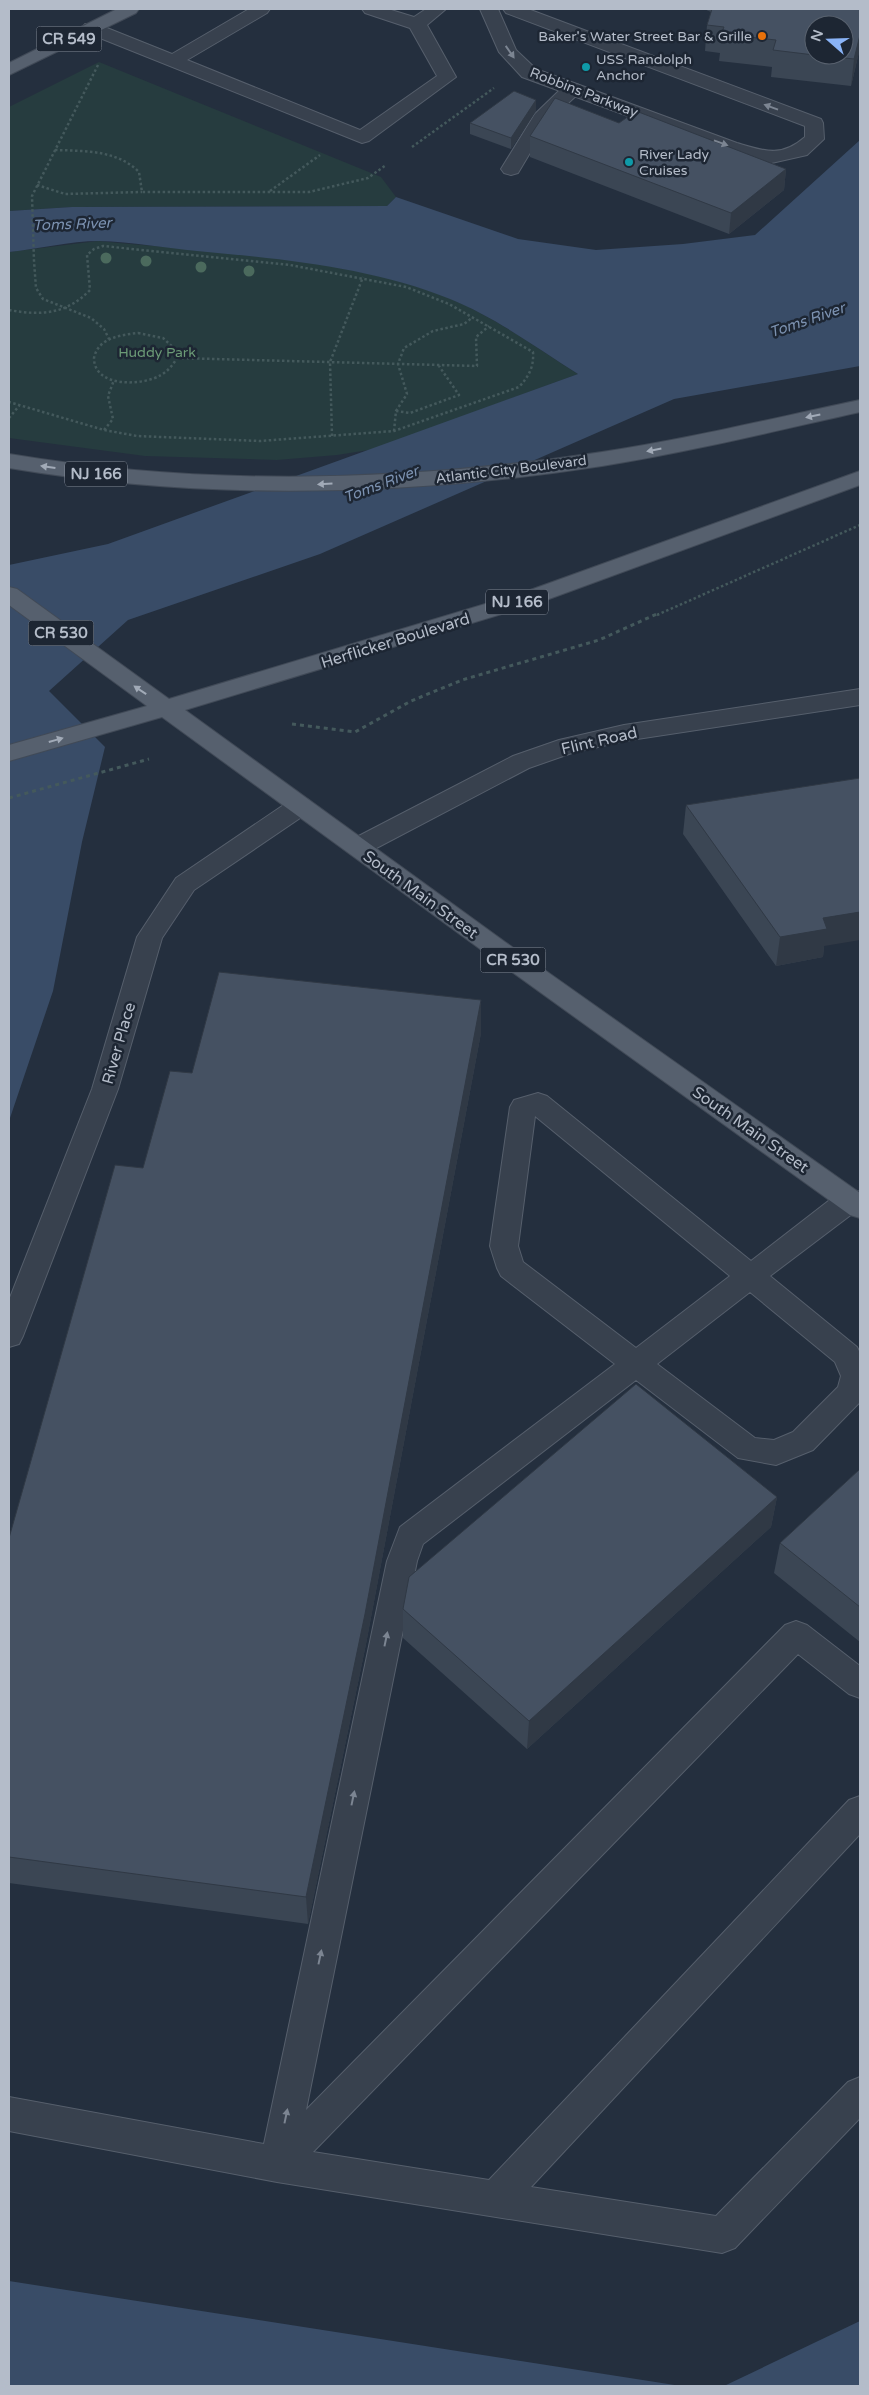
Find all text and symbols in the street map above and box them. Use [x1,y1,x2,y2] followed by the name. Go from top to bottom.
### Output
[804,15,854,65] north arrow
[36,26,102,52] road number: CR 549
[538,28,752,45] place label: Baker's Water Street Bar & Grille
[807,28,827,44] text: N
[756,30,768,42] marker: Baker's Water Street Bar & Grille
[506,45,515,59] one-way arrow
[596,51,692,84] place label: USS Randolph Anchor
[580,61,592,73] marker: USS Randolph Anchor
[527,64,641,121] street label: Robbins Parkway
[763,103,778,111] one-way arrow
[714,139,729,147] one-way arrow
[639,146,709,179] place label: River Lady Cruises
[623,156,635,168] marker: River Lady Cruises
[32,214,114,234] water label: Toms River
[767,298,849,341] water label: Toms River
[118,344,196,361] park label: Huddy Park
[805,412,820,420] one-way arrow
[645,446,661,454] one-way arrow
[435,452,588,487] street label: Atlantic City Boulevard
[341,461,423,506] water label: Toms River
[39,462,55,470] one-way arrow
[65,462,127,486] road number: NJ 166
[317,481,333,489] one-way arrow
[486,590,548,614] road number: NJ 166
[319,609,472,673] street label: Herflicker Boulevard
[28,620,94,646] road number: CR 530
[133,685,147,695] one-way arrow
[559,722,639,759] street label: Flint Road
[48,735,63,743] one-way arrow
[359,846,482,943] street label: South Main Street
[480,948,546,972] road number: CR 530
[98,1000,140,1087] street label: River Place
[688,1082,812,1177] street label: South Main Street
[382,1632,390,1647] one-way arrow
[349,1791,357,1806] one-way arrow
[316,1949,324,1965] one-way arrow
[283,2108,291,2124] one-way arrow

